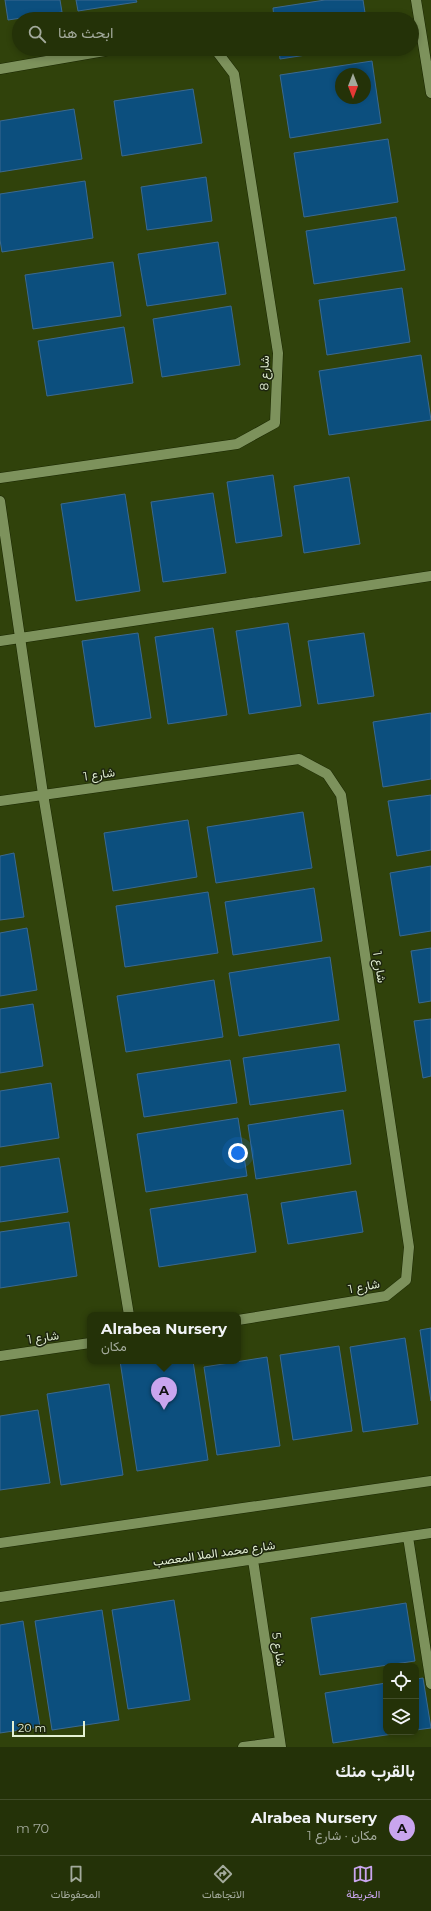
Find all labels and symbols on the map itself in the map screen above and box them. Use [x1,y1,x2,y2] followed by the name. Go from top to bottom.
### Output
[335,68,371,104] north arrow
[256,355,274,391] street label: شارع 8
[82,764,116,786] street label: شارع 1
[368,950,390,984] street label: شارع 1
[228,1143,248,1163] your location
[347,1276,381,1298] street label: شارع 1
[26,1327,60,1349] street label: شارع 1
[151,1377,177,1410] pin: A
[152,1537,276,1571] street label: شارع محمد الملا المعصب
[267,1631,289,1667] street label: شارع 5
[12,1719,85,1738] scale bar

